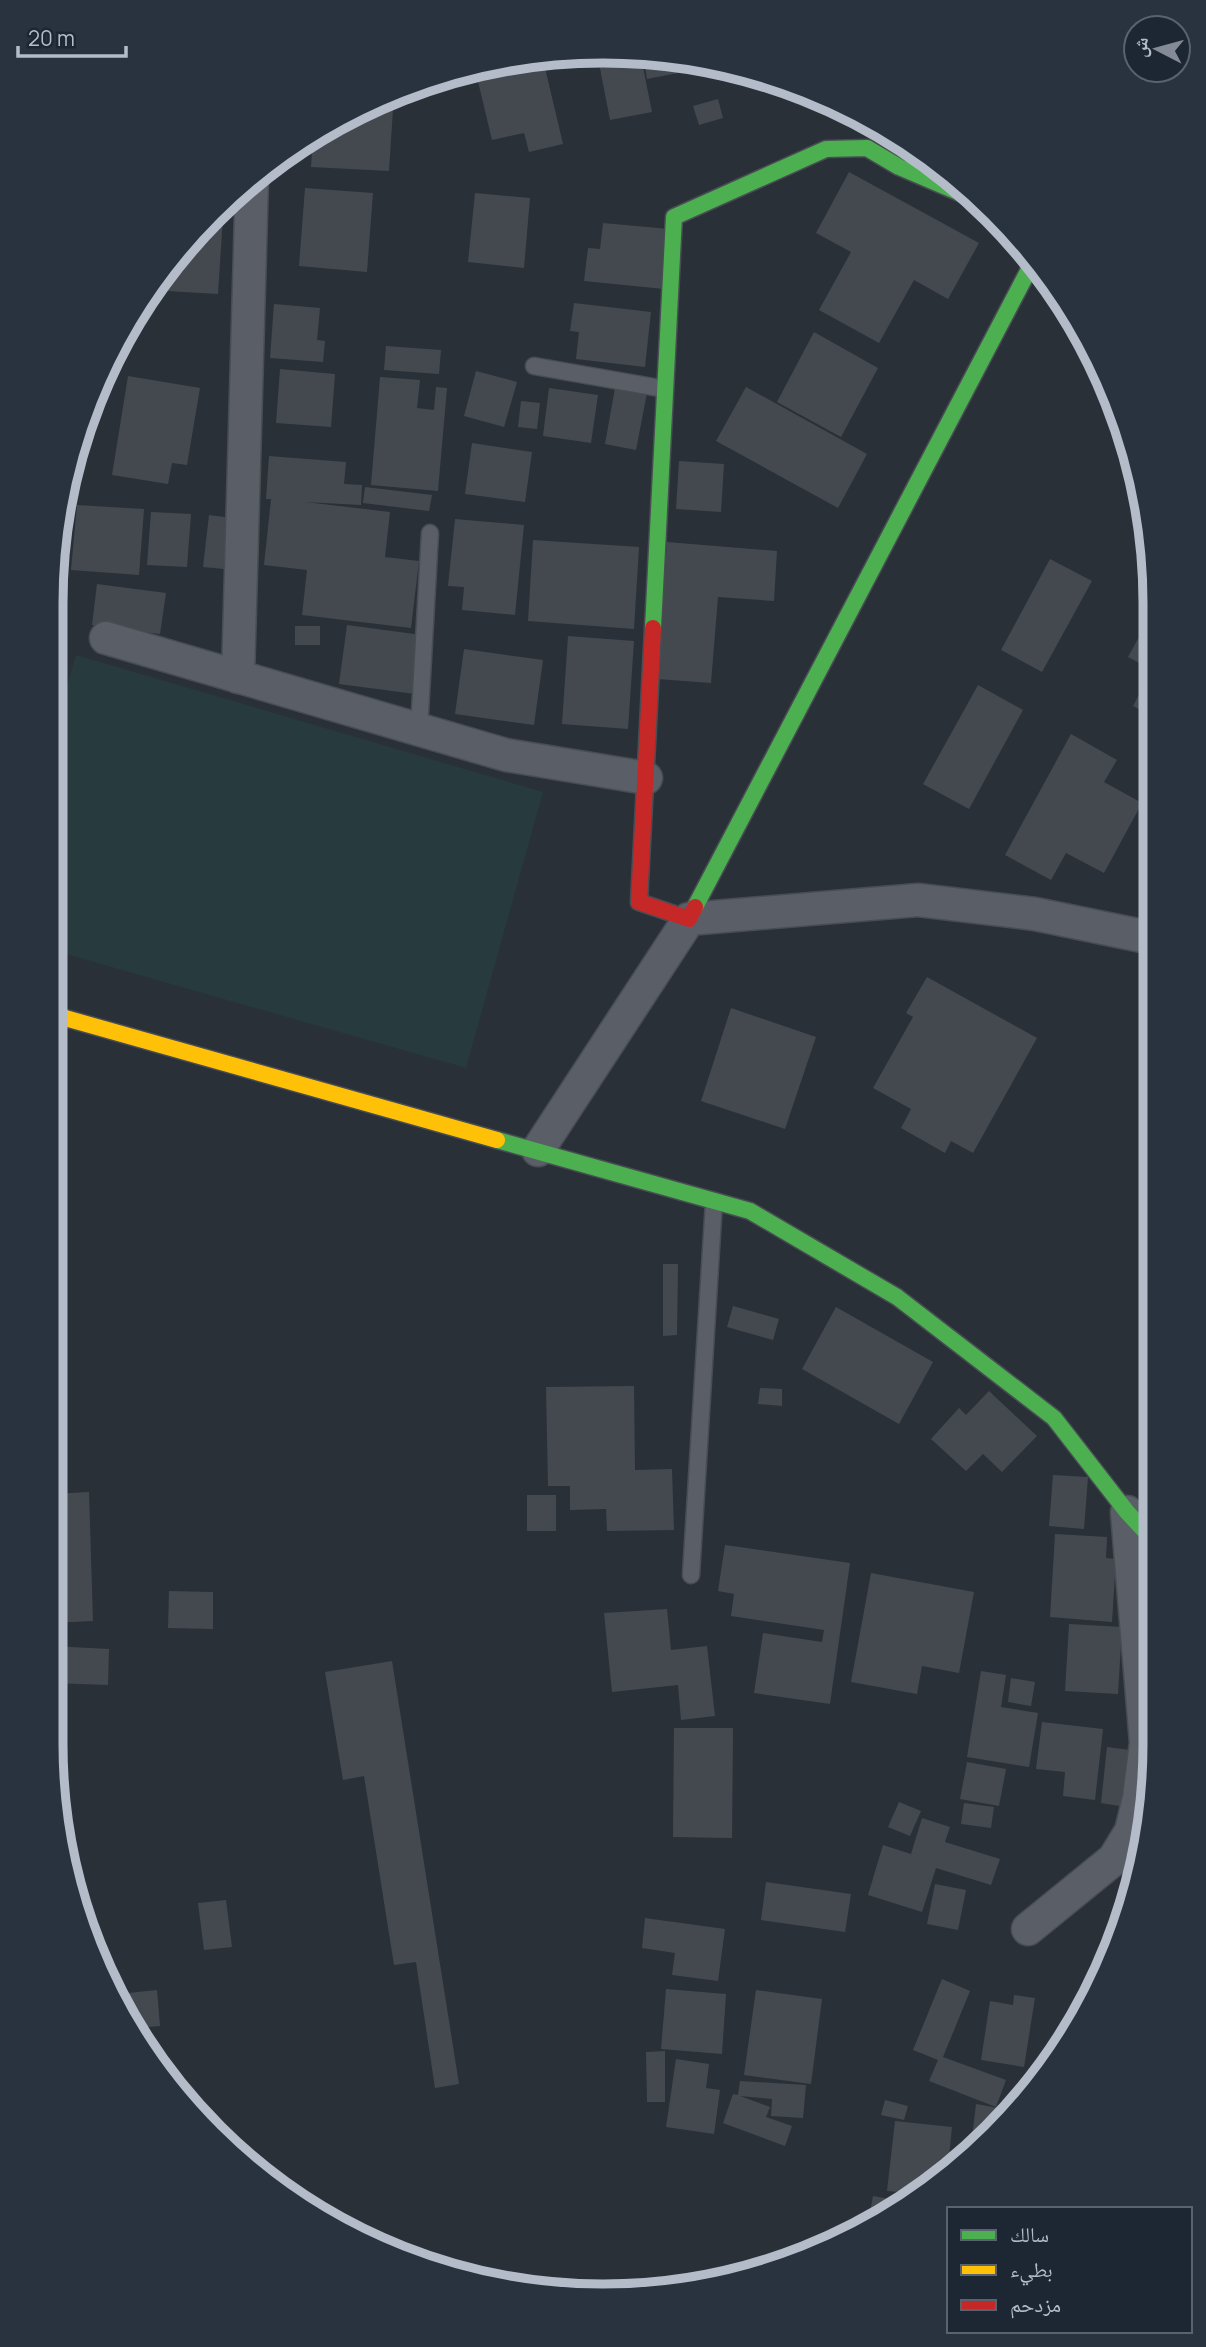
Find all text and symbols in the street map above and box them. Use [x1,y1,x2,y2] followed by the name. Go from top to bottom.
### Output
[18,14,126,58] scale bar
[1122,14,1192,84] north arrow
[28,24,75,52] text: 20 m
[1126,36,1154,59] text: ش
[947,2207,1192,2333] legend
[1010,2220,1049,2248] text: سالك
[1010,2255,1053,2286] text: بطيء
[1010,2290,1061,2319] text: مزدحم

